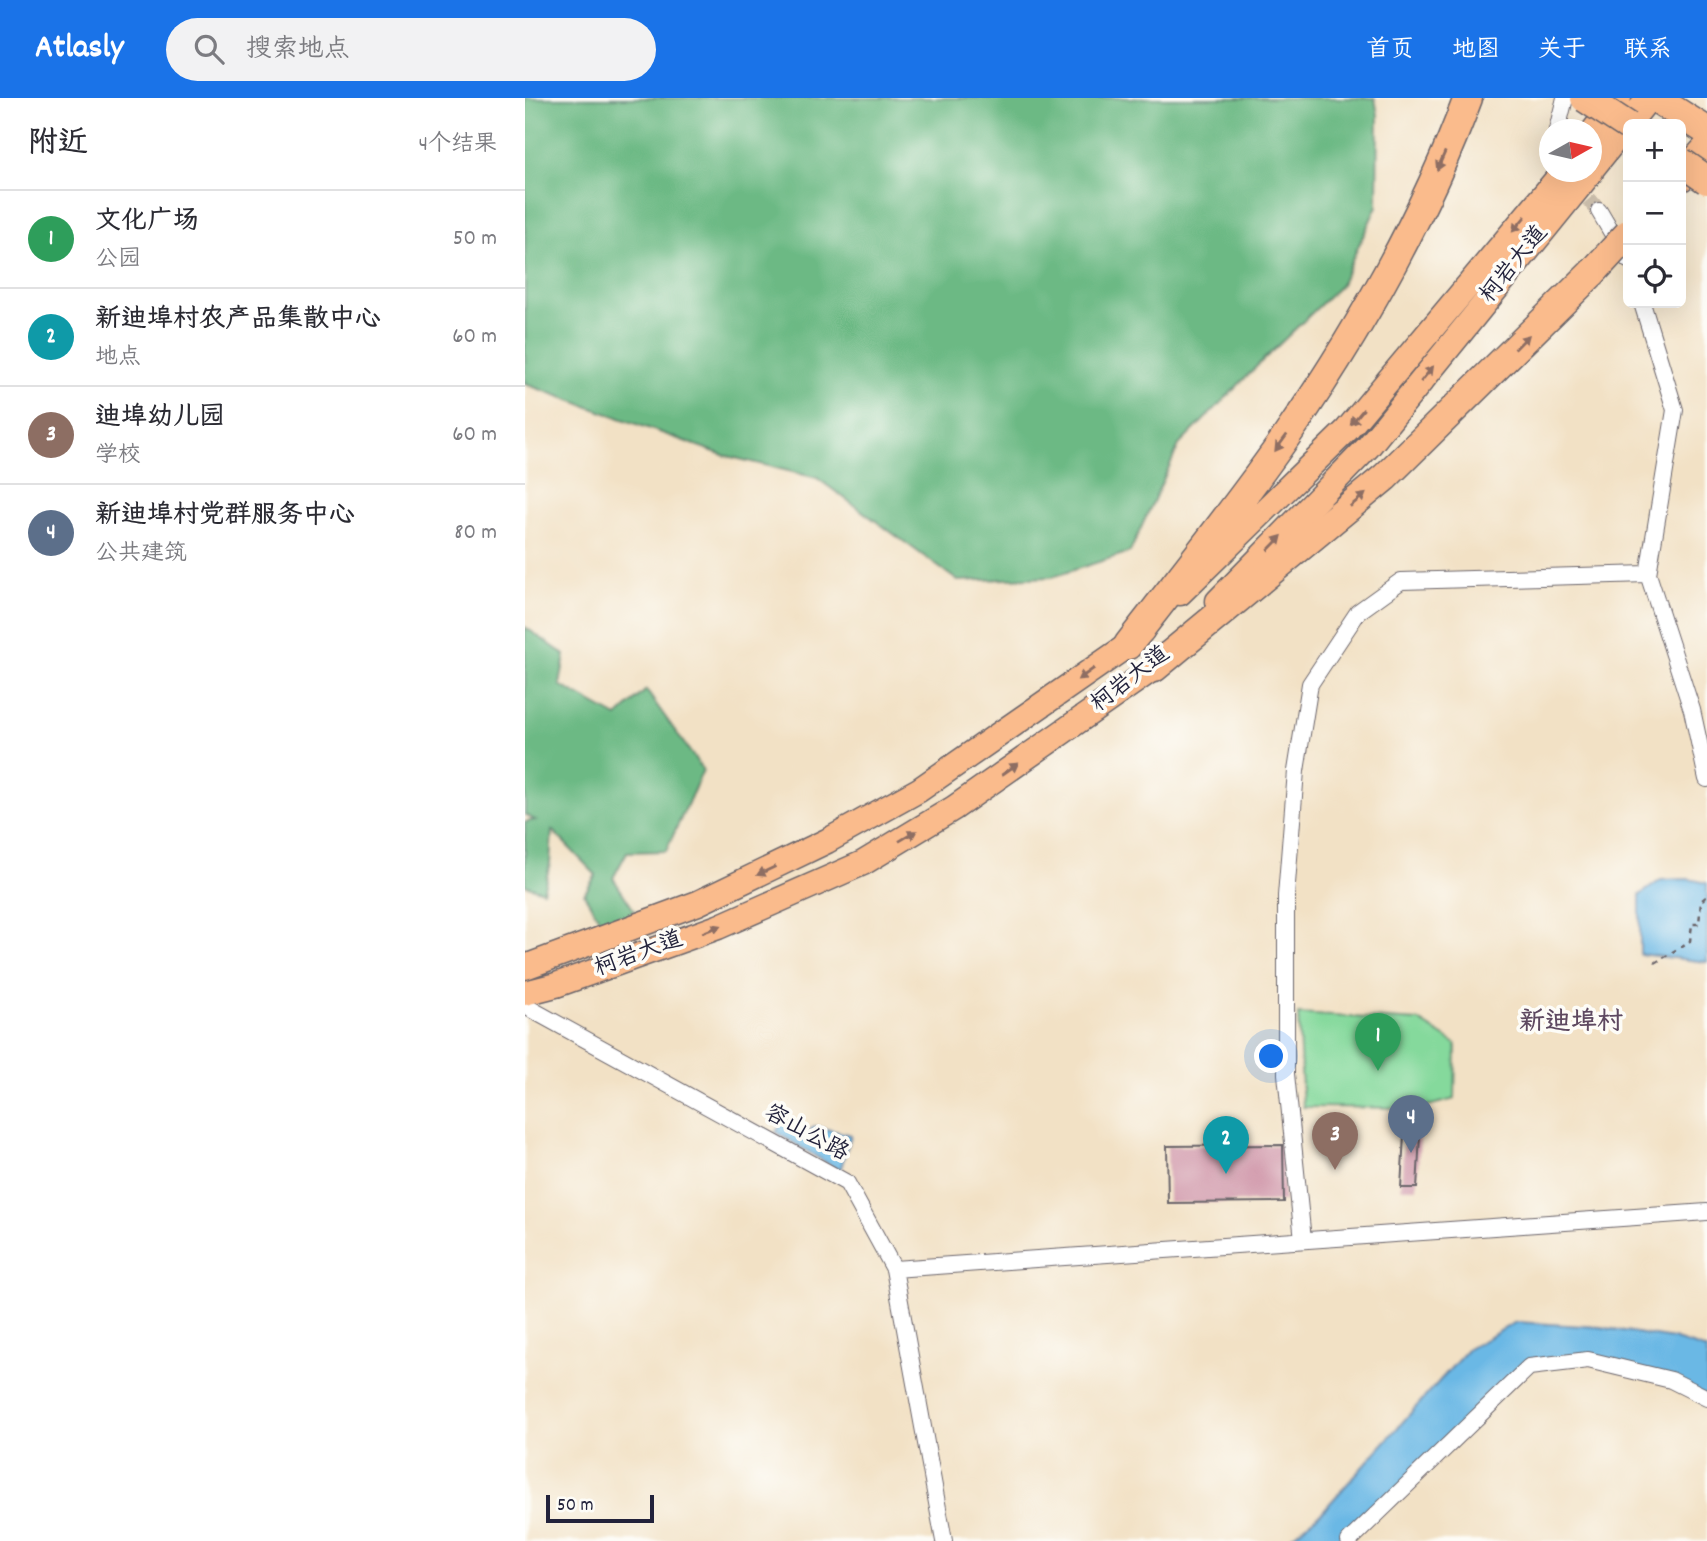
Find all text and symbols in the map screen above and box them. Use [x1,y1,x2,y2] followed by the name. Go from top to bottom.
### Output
[166,18,656,81] search box
[35,26,124,73] text: Atlasly
[190,30,228,68] icon: search
[246,32,350,69] text: 搜索地点
[1366,34,1414,68] text: 首页
[1452,34,1500,68] text: 地图
[1538,34,1586,68] text: 关于
[1624,34,1672,68] text: 联系
[1539,119,1602,182] north arrow
[1623,119,1686,308] map controls
[1623,119,1686,182] button: +
[28,124,88,167] text: 附近
[418,129,497,162] text: 4个结果
[1436,151,1447,172] one-way arrow
[1623,182,1686,245] button: −
[95,204,199,241] text: 文化广场
[1512,216,1527,233] one-way arrow
[1473,219,1557,311] street label: 柯岩大道
[48,223,54,256] text: 1
[453,223,497,256] text: 50 m
[95,244,141,277] text: 公园
[1623,245,1686,308] button: locate
[95,302,381,339] text: 新迪埠村农产品集散中心
[46,321,56,354] text: 2
[452,321,497,354] text: 60 m
[1513,335,1530,351] one-way arrow
[95,342,141,375] text: 地点
[1419,366,1434,383] one-way arrow
[95,400,225,437] text: 迪埠幼儿园
[1350,408,1365,426] one-way arrow
[46,419,56,452] text: 3
[452,419,497,452] text: 60 m
[1274,434,1288,453] one-way arrow
[95,440,141,473] text: 学校
[1349,493,1366,508] one-way arrow
[95,498,355,535] text: 新迪埠村党群服务中心
[46,517,56,550] text: 4
[454,517,497,550] text: 80 m
[1266,535,1282,552] one-way arrow
[95,538,187,571] text: 公共建筑
[1085,639,1177,721] street label: 柯岩大道
[1077,667,1095,681] one-way arrow
[1001,762,1019,776] one-way arrow
[899,829,918,842] one-way arrow
[756,865,776,876] one-way arrow
[702,923,723,934] one-way arrow
[590,924,688,986] street label: 柯岩大道
[1519,1005,1623,1042] district label: 新迪埠村
[1355,1013,1401,1071] pin: 1
[1254,1039,1288,1073] your location
[1388,1095,1434,1153] pin: 4
[758,1097,854,1171] street label: 容山公路
[1312,1112,1358,1170] pin: 3
[1203,1116,1249,1174] pin: 2
[546,1492,655,1524] scale bar
[557,1493,594,1520] text: 50 m

